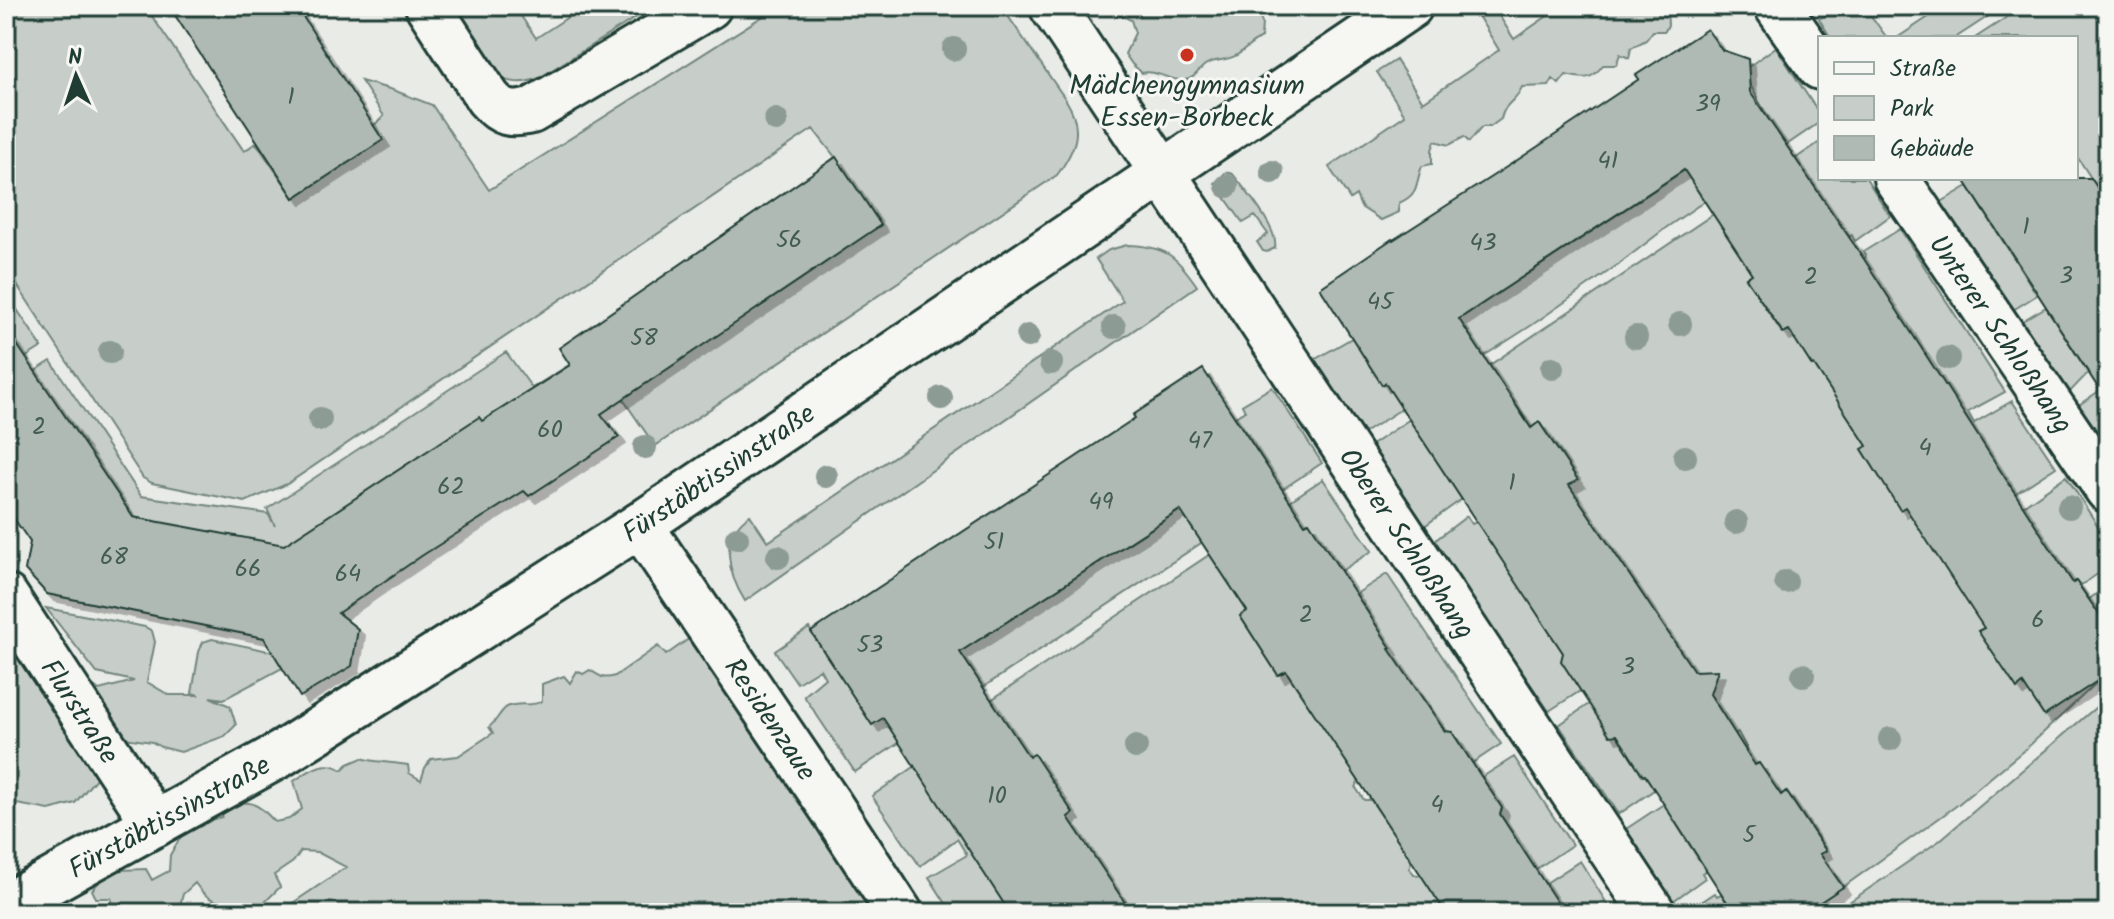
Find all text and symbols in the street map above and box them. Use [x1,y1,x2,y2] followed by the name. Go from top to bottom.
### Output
[36,36,116,116] north arrow
[1818,36,2078,180] legend
[67,41,83,76] text: N
[1178,46,1196,64] marker: Mädchengymnasium Essen-Borbeck
[1890,50,1956,89] text: Straße
[1069,64,1305,141] place label: Mädchengymnasium Essen-Borbeck
[287,78,295,117] house number: 1
[1695,85,1721,124] house number: 39
[1890,90,1934,129] text: Park
[1890,130,1974,169] text: Gebäude
[1598,142,1618,181] house number: 41
[2022,208,2030,247] house number: 1
[776,221,802,260] house number: 56
[1470,224,1496,263] house number: 43
[1916,226,2083,444] street label: Unterer Schloßhang
[2059,257,2073,296] house number: 3
[1804,258,1818,297] house number: 2
[1367,283,1395,322] house number: 45
[630,319,658,358] house number: 58
[614,393,826,556] street label: Fürstäbtissinstraße
[32,408,46,447] house number: 2
[537,411,563,450] house number: 60
[1188,422,1213,461] house number: 47
[1918,429,1932,468] house number: 4
[1326,439,1486,649] street label: Oberer Schloßhang
[1508,464,1516,503] house number: 1
[437,468,465,507] house number: 62
[1089,483,1114,522] house number: 49
[984,523,1004,562] house number: 51
[100,538,128,577] house number: 68
[235,550,261,589] house number: 66
[335,555,361,594] house number: 64
[1299,596,1313,635] house number: 2
[2031,601,2045,640] house number: 6
[857,626,883,665] house number: 53
[1621,648,1635,687] house number: 3
[711,649,827,791] street label: Residenzaue
[27,650,130,774] street label: Flurstraße
[61,744,280,892] street label: Fürstäbtissinstraße
[987,777,1007,816] house number: 10
[1430,786,1444,825] house number: 4
[1743,816,1758,855] house number: 5

